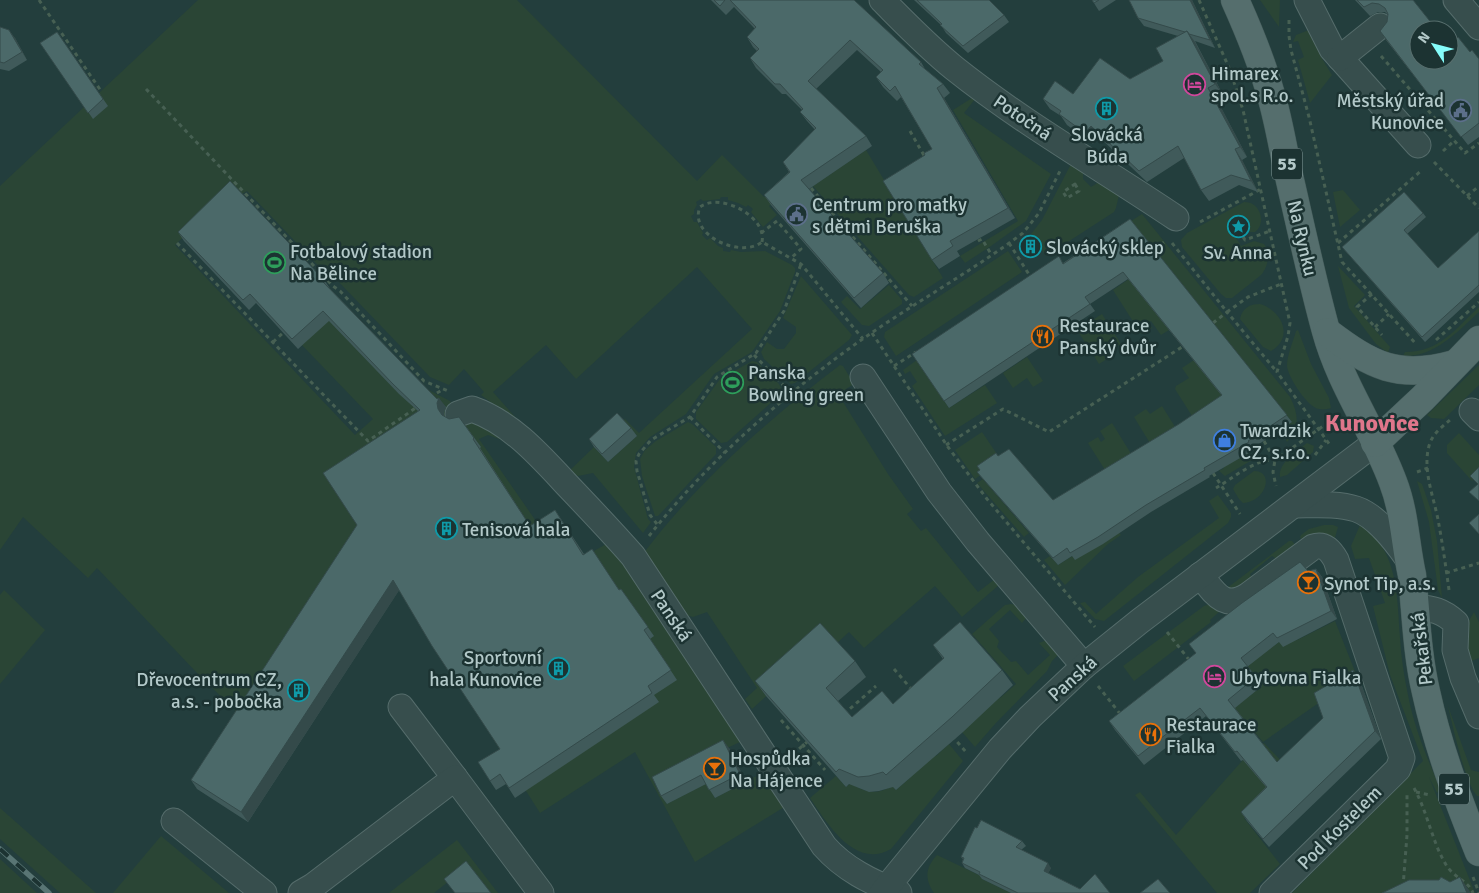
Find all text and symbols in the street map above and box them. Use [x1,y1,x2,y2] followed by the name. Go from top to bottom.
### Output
[1409,20,1459,70] north arrow
[1414,29,1434,47] text: N
[1211,62,1293,108] place label: Himarex spol.s R.o.
[1183,72,1207,96] hotel icon: Himarex spol.s R.o.
[1336,89,1444,135] place label: Městský úřad Kunovice
[989,90,1056,146] street label: Potočná
[1095,96,1119,120] building icon: Slovácká Búda
[1448,99,1472,123] public building icon: Městský úřad Kunovice
[1071,123,1143,169] place label: Slovácká Búda
[1272,148,1302,180] road number: 55
[812,193,967,239] place label: Centrum pro matky s dětmi Beruška
[1282,198,1322,278] street label: Na Rynku
[784,203,808,227] public building icon: Centrum pro matky s dětmi Beruška
[1226,214,1250,238] place icon: Sv. Anna
[1018,235,1042,259] building icon: Slovácký sklep
[1046,236,1164,260] place label: Slovácký sklep
[290,240,432,286] place label: Fotbalový stadion Na Bělince
[1204,241,1273,265] place label: Sv. Anna
[262,250,286,274] sports icon: Fotbalový stadion Na Bělince
[1059,314,1156,360] place label: Restaurace Panský dvůr
[1031,324,1055,348] restaurant icon: Restaurace Panský dvůr
[748,361,864,407] place label: Panska Bowling green
[720,371,744,395] sports icon: Panska Bowling green
[1325,408,1419,438] district label: Kunovice
[1240,419,1312,465] place label: Twardzik CZ, s.r.o.
[1212,429,1236,453] shop icon: Twardzik CZ, s.r.o.
[434,517,458,541] building icon: Tenisová hala
[462,518,570,542] place label: Tenisová hala
[1296,571,1320,595] bar icon: Synot Tip, a.s.
[1324,572,1436,596] place label: Synot Tip, a.s.
[645,585,697,646] street label: Panská
[1406,611,1438,687] street label: Pekařská
[429,646,543,692] place label: Sportovní hala Kunovice
[1043,650,1102,707] street label: Panská
[546,656,570,680] building icon: Sportovní hala Kunovice
[1203,665,1227,689] hotel icon: Ubytovna Fialka
[1231,666,1361,690] place label: Ubytovna Fialka
[136,668,282,714] place label: Dřevocentrum CZ, a.s. - pobočka
[286,678,310,702] building icon: Dřevocentrum CZ, a.s. - pobočka
[1166,713,1256,759] place label: Restaurace Fialka
[1138,723,1162,747] restaurant icon: Restaurace Fialka
[730,747,823,793] place label: Hospůdka Na Hájence
[702,757,726,781] bar icon: Hospůdka Na Hájence
[1439,774,1469,804] road number: 55
[1292,780,1387,875] street label: Pod Kostelem

